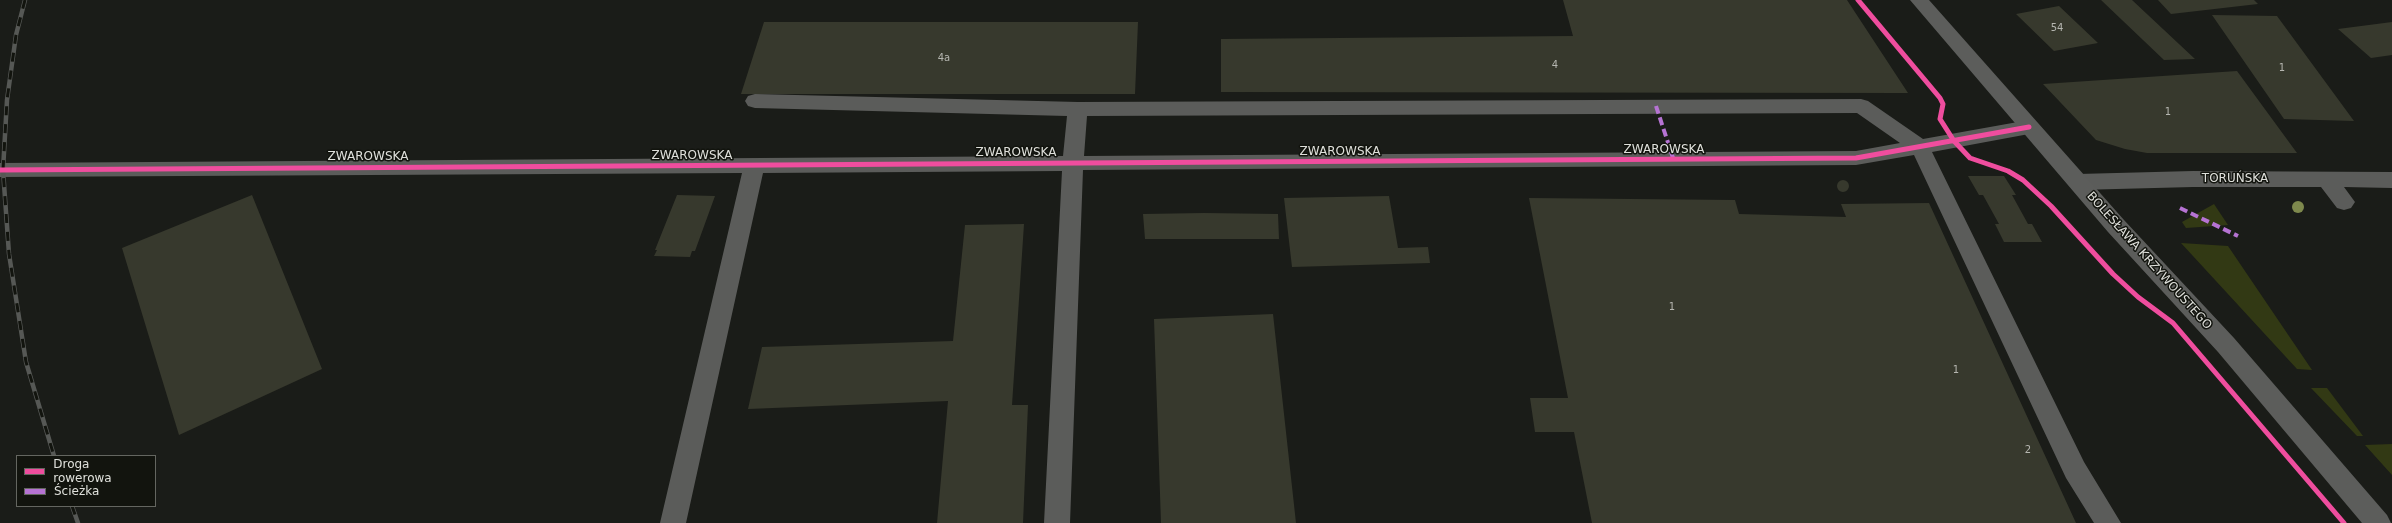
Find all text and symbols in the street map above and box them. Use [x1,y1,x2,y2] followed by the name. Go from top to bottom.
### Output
[2051,22,2063,34] house number: 54
[938,52,950,64] house number: 4a
[1552,59,1558,71] house number: 4
[2279,62,2285,74] house number: 1
[2165,106,2171,118] house number: 1
[1624,143,1704,157] street label: ZWAROWSKA
[1300,145,1380,159] street label: ZWAROWSKA
[976,146,1056,160] street label: ZWAROWSKA
[652,149,732,163] street label: ZWAROWSKA
[328,150,408,164] street label: ZWAROWSKA
[2202,172,2268,186] street label: TORUŃSKA
[2083,189,2215,333] street label: BOLESŁAWA KRZYWOUSTEGO
[1669,301,1675,313] house number: 1
[1953,364,1959,376] house number: 1
[2025,444,2031,456] house number: 2
[16,455,156,507] legend
[53,457,112,485] text: Droga rowerowa
[54,484,99,498] text: Ścieżka

